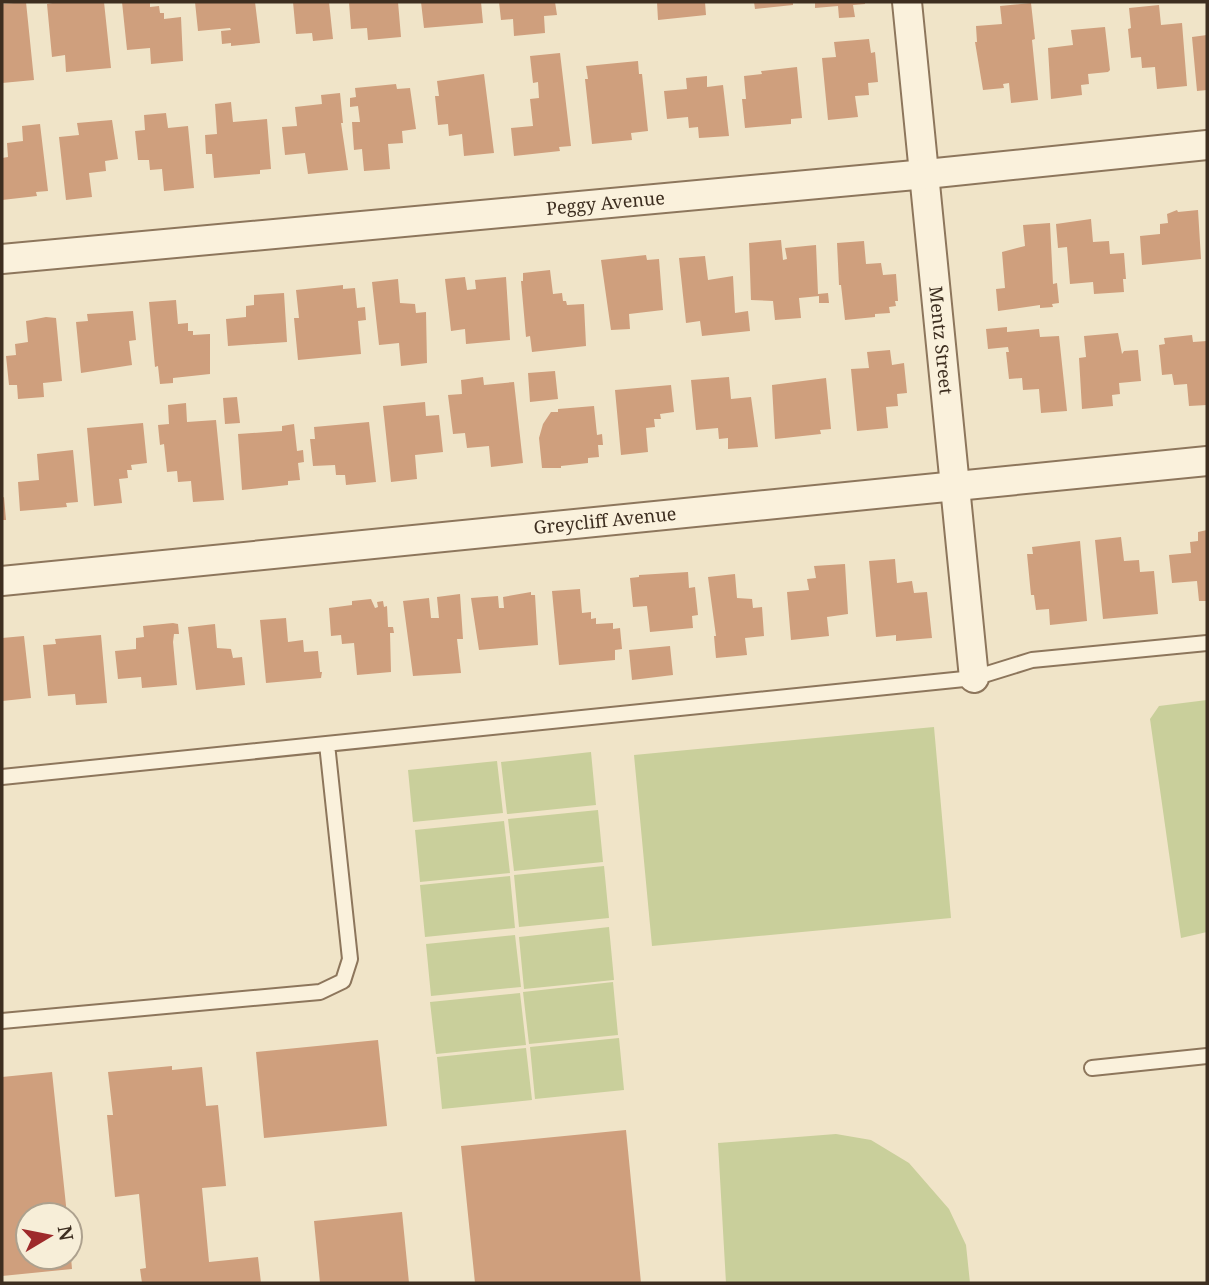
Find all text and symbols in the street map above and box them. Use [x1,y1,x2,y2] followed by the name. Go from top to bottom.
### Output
[545,185,666,220] street label: Peggy Avenue
[924,285,959,395] street label: Mentz Street
[532,501,677,539] street label: Greycliff Avenue
[14,1201,84,1271] north arrow
[52,1223,80,1243] text: N

